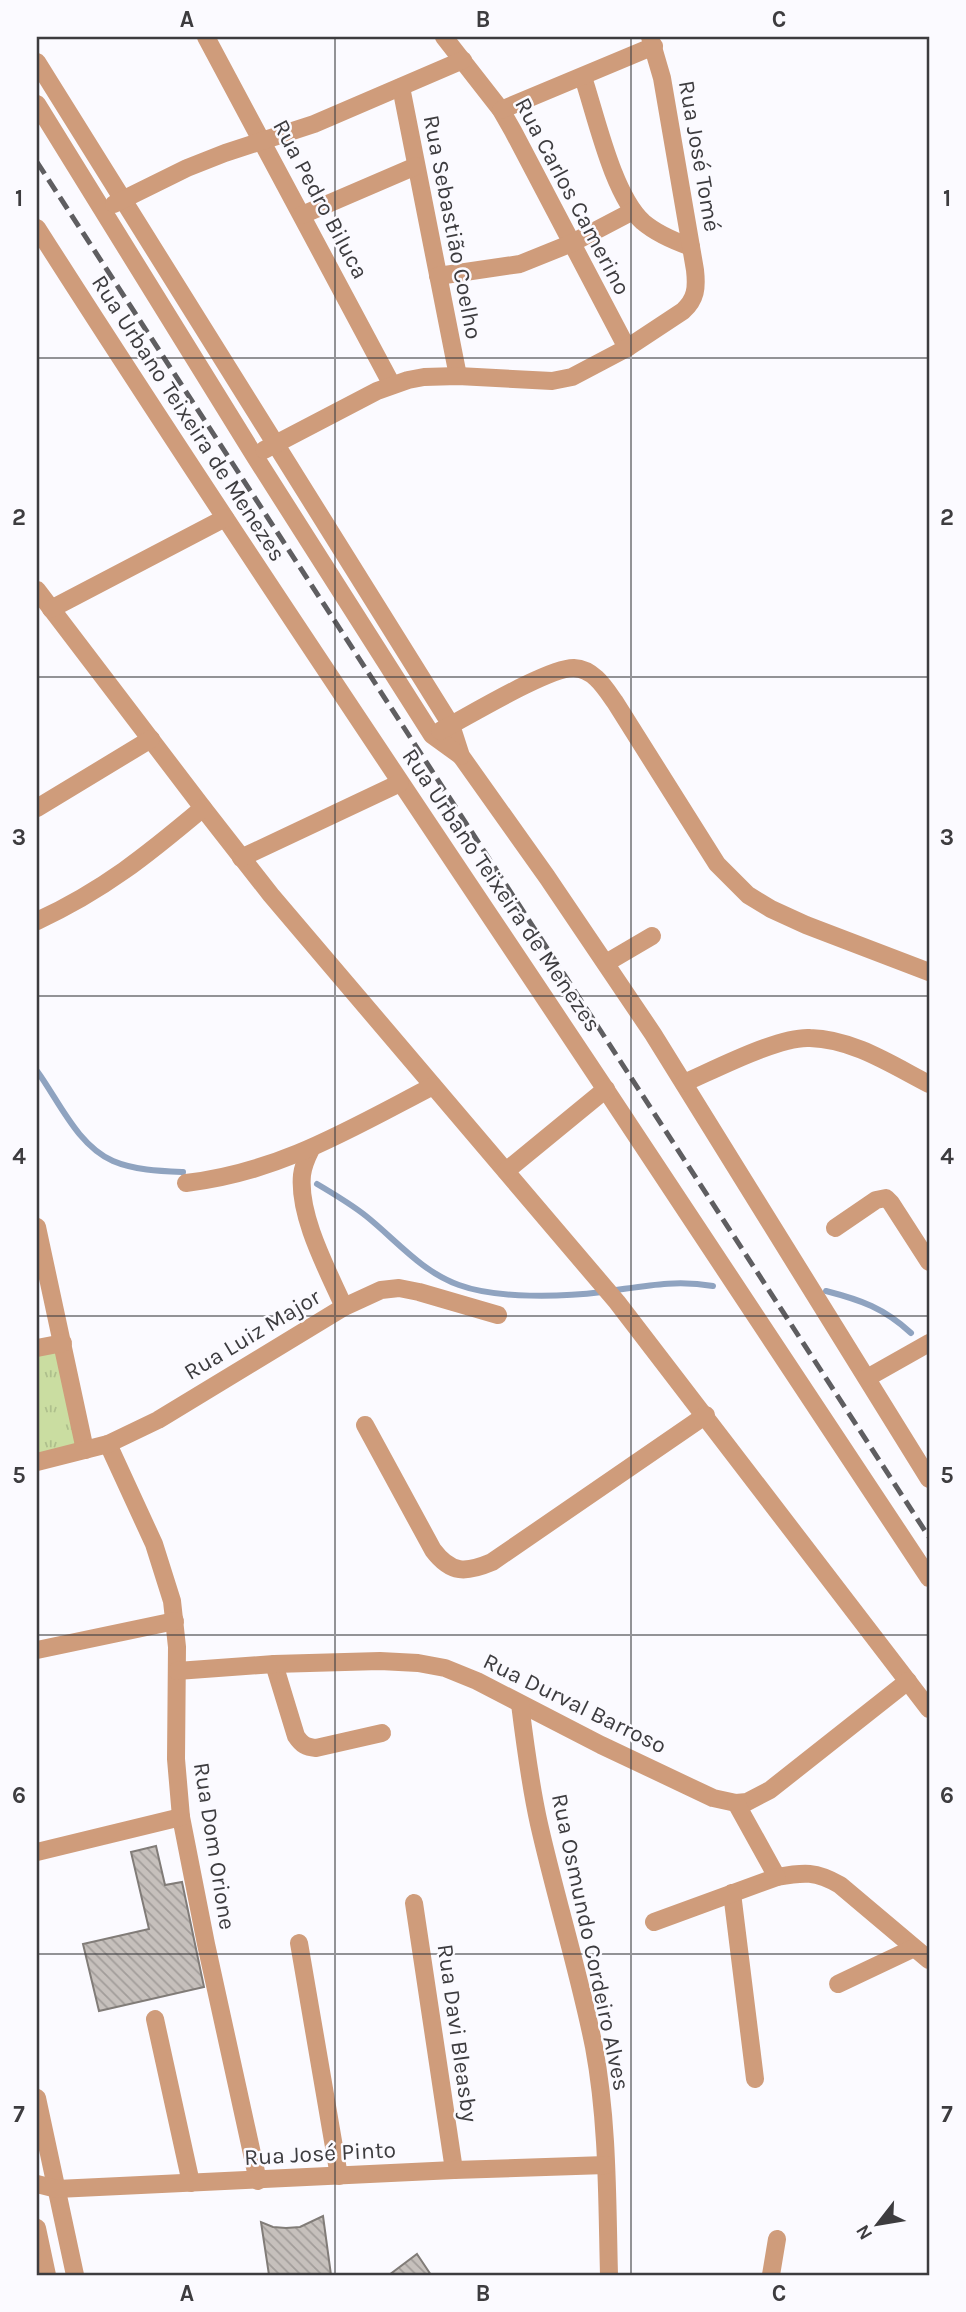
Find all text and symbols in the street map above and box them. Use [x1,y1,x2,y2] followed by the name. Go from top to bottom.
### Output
[180,6,194,33] text: A
[476,6,490,33] text: B
[772,6,786,33] text: C
[673,78,726,234] street label: Rua José Tomé
[509,93,636,299] street label: Rua Carlos Camerino
[418,113,487,341] street label: Rua Sebastião Coelho
[267,115,374,284] street label: Rua Pedro Biluca
[15,185,23,212] text: 1
[943,185,951,212] text: 1
[86,270,291,566] street label: Rua Urbano Teixeira de Menezes
[12,504,26,531] text: 2
[940,504,954,531] text: 2
[397,744,607,1037] street label: Rua Urbano Teixeira de Menezes
[12,824,26,851] text: 3
[940,824,954,851] text: 3
[12,1143,26,1170] text: 4
[940,1143,954,1170] text: 4
[179,1283,326,1386] street label: Rua Luiz Major
[12,1462,26,1489] text: 5
[940,1462,954,1489] text: 5
[479,1647,671,1760] street label: Rua Durval Barroso
[188,1760,241,1932] street label: Rua Dom Orione
[12,1782,26,1809] text: 6
[940,1782,954,1809] text: 6
[546,1791,635,2093] street label: Rua Osmundo Cordeiro Alves
[432,1942,483,2124] street label: Rua Davi Bleasby
[13,2101,25,2128] text: 7
[941,2101,953,2128] text: 7
[243,2136,397,2171] street label: Rua José Pinto
[844,2190,914,2260] north arrow
[851,2221,877,2244] text: N
[180,2280,194,2307] text: A
[476,2280,490,2307] text: B
[772,2280,786,2307] text: C

